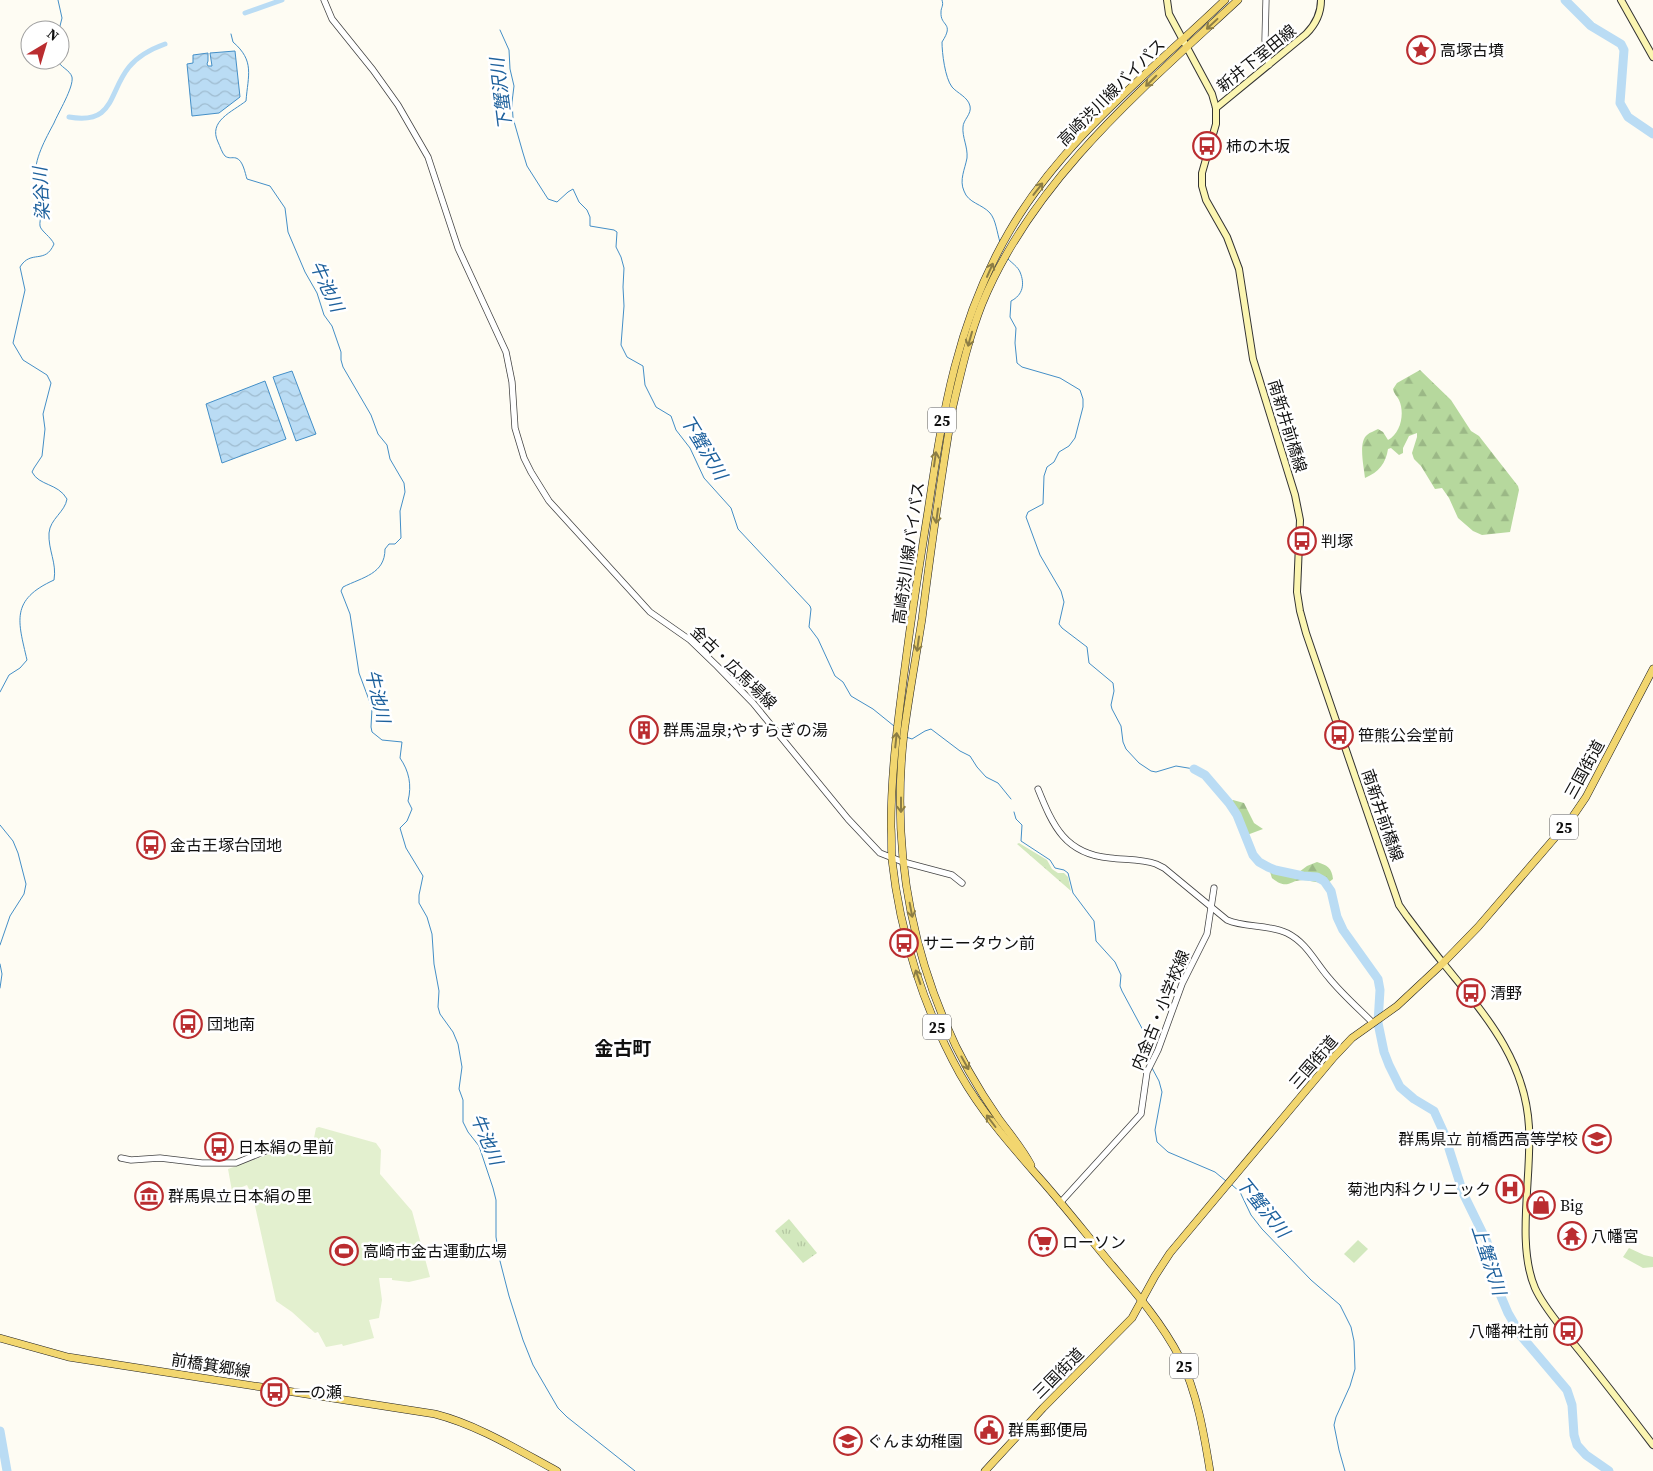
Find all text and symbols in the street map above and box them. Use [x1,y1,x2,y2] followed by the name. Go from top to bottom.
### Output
[1206,18,1219,30] one-way arrow
[1212,19,1300,97] street label: 新井下室田線
[20,20,70,70] north arrow
[43,24,63,46] text: N
[1052,33,1170,151] street label: 高崎渋川線バイパス
[1406,35,1436,65] place icon: 高塚古墳
[1440,39,1504,61] place label: 高塚古墳
[484,55,518,131] water label: 下蟹沢川
[1146,75,1158,87] one-way arrow
[1192,131,1222,161] bus stop icon: 柿の木坂
[1226,135,1290,157] place label: 柿の木坂
[27,164,55,222] water label: 染谷川
[1033,183,1044,196] one-way arrow
[304,256,351,318] water label: 牛池川
[985,263,995,278] one-way arrow
[965,331,975,347] one-way arrow
[1263,377,1313,475] street label: 南新井前橋線
[928,408,956,432] road number: 25
[675,410,734,486] water label: 下蟹沢川
[931,451,941,467] one-way arrow
[887,480,929,626] street label: 高崎渋川線バイパス
[932,507,942,523] one-way arrow
[1287,526,1317,556] bus stop icon: 判塚
[1321,530,1353,552] place label: 判塚
[686,620,782,714] street label: 金古・広馬場線
[913,635,923,651] one-way arrow
[360,667,397,727] water label: 牛池川
[629,715,659,745] building icon: 群馬温泉;やすらぎの湯
[663,719,828,741] place label: 群馬温泉;やすらぎの湯
[1324,720,1354,750] bus stop icon: 笹熊公会堂前
[1358,724,1454,746] place label: 笹熊公会堂前
[891,732,901,748] one-way arrow
[1559,736,1609,802] street label: 三国街道
[1357,766,1409,864] street label: 南新井前橋線
[896,796,906,813] one-way arrow
[1550,814,1578,840] road number: 25
[136,830,166,860] bus stop icon: 金古王塚台団地
[170,834,282,856] place label: 金古王塚台団地
[907,902,917,918] one-way arrow
[889,928,919,958] bus stop icon: サニータウン前
[923,932,1035,954] place label: サニータウン前
[1126,947,1194,1073] street label: 内金古・小学校線
[913,970,922,985] one-way arrow
[1456,978,1486,1008] bus stop icon: 清野
[1490,982,1522,1004] place label: 清野
[173,1009,203,1039] bus stop icon: 団地南
[207,1013,255,1035] place label: 団地南
[923,1014,951,1040] road number: 25
[1284,1031,1342,1093] street label: 三国街道
[594,1035,652,1061] district label: 金古町
[961,1055,970,1070] one-way arrow
[465,1109,510,1171] water label: 牛池川
[986,1114,996,1128] one-way arrow
[1582,1124,1612,1154] school or university icon: 群馬県立 前橋西高等学校
[1398,1128,1578,1150] place label: 群馬県立 前橋西高等学校
[204,1132,234,1162] bus stop icon: 日本絹の里前
[238,1136,334,1158] place label: 日本絹の里前
[1231,1171,1297,1244] water label: 下蟹沢川
[1495,1174,1525,1204] hospital icon: 菊池内科クリニック
[1347,1178,1491,1200] place label: 菊池内科クリニック
[134,1181,164,1211] museum icon: 群馬県立日本絹の里
[168,1185,312,1207] place label: 群馬県立日本絹の里
[1526,1190,1556,1220] shop icon: Big
[1560,1194,1583,1216] place label: Big
[1557,1221,1587,1251] temple icon: 八幡宮
[1466,1222,1513,1300] water label: 上蟹沢川
[1591,1225,1639,1247] place label: 八幡宮
[1028,1227,1058,1257] supermarket icon: ローソン
[1062,1231,1126,1253] place label: ローソン
[329,1236,359,1266] sports icon: 高崎市金古運動広場
[363,1240,507,1262] place label: 高崎市金古運動広場
[1553,1316,1583,1346] bus stop icon: 八幡神社前
[1469,1320,1549,1342] place label: 八幡神社前
[1028,1343,1088,1403] street label: 三国街道
[170,1348,252,1382] street label: 前橋箕郷線
[1170,1354,1198,1378] road number: 25
[260,1377,290,1407] bus stop icon: 一の瀬
[294,1381,342,1403] place label: 一の瀬
[974,1415,1004,1445] public building icon: 群馬郵便局
[1008,1419,1088,1441] place label: 群馬郵便局
[833,1426,863,1456] school or university icon: ぐんま幼稚園
[867,1430,963,1452] place label: ぐんま幼稚園

